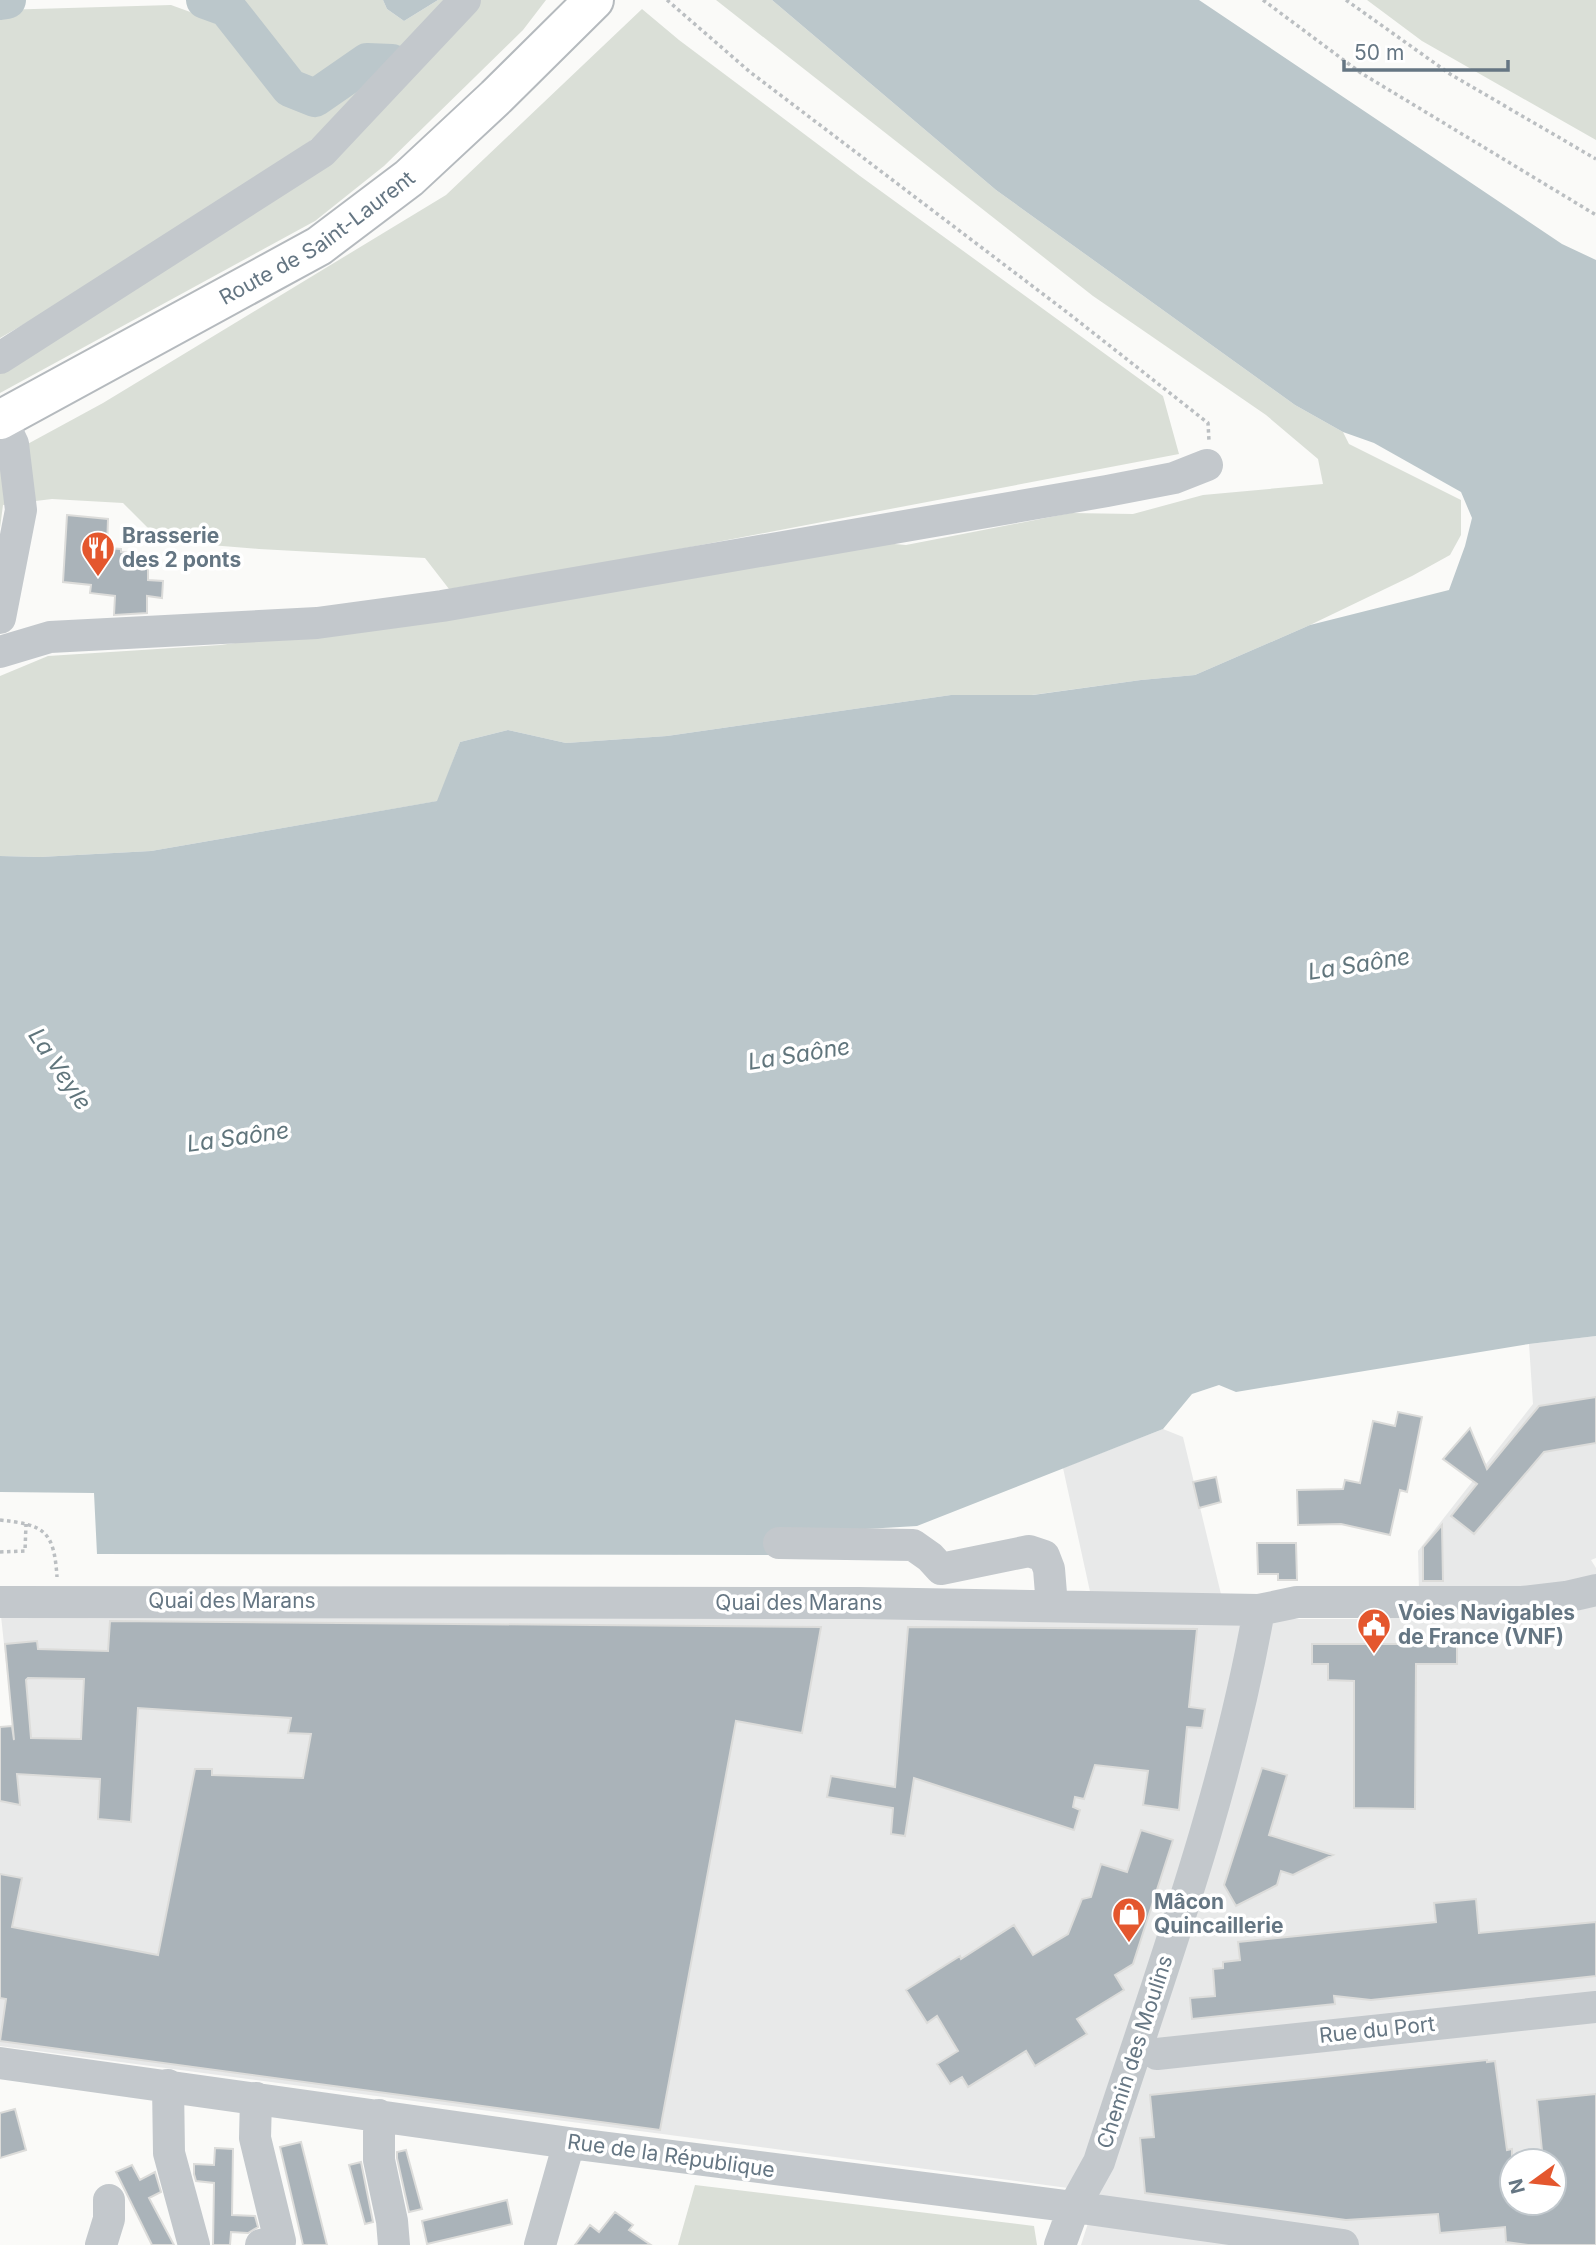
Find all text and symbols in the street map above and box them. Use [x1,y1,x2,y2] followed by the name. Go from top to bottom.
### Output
[1344,28,1508,72] scale bar
[1354,40,1404,65] text: 50 m
[215,166,420,310] street label: Route de Saint-Laurent
[122,523,241,572] place label: Brasserie des 2 ponts
[79,529,117,578] restaurant icon: Brasserie des 2 ponts
[1306,942,1412,986] water label: La Saône
[22,1023,98,1115] water label: La Veyle
[746,1032,852,1076] water label: La Saône
[185,1116,291,1158] water label: La Saône
[148,1588,316,1613] street label: Quai des Marans
[715,1590,883,1615] street label: Quai des Marans
[1398,1600,1575,1649] place label: Voies Navigables de France (VNF)
[1355,1606,1393,1655] public building icon: Voies Navigables de France (VNF)
[1154,1889,1283,1938] place label: Mâcon Quincaillerie
[1110,1895,1148,1944] shop icon: Mâcon Quincaillerie
[1091,1952,1178,2152] street label: Chemin des Moulins
[1318,2011,1436,2048] street label: Rue du Port
[566,2129,776,2182] street label: Rue de la République
[1498,2147,1568,2217] north arrow
[1504,2176,1530,2196] text: N

